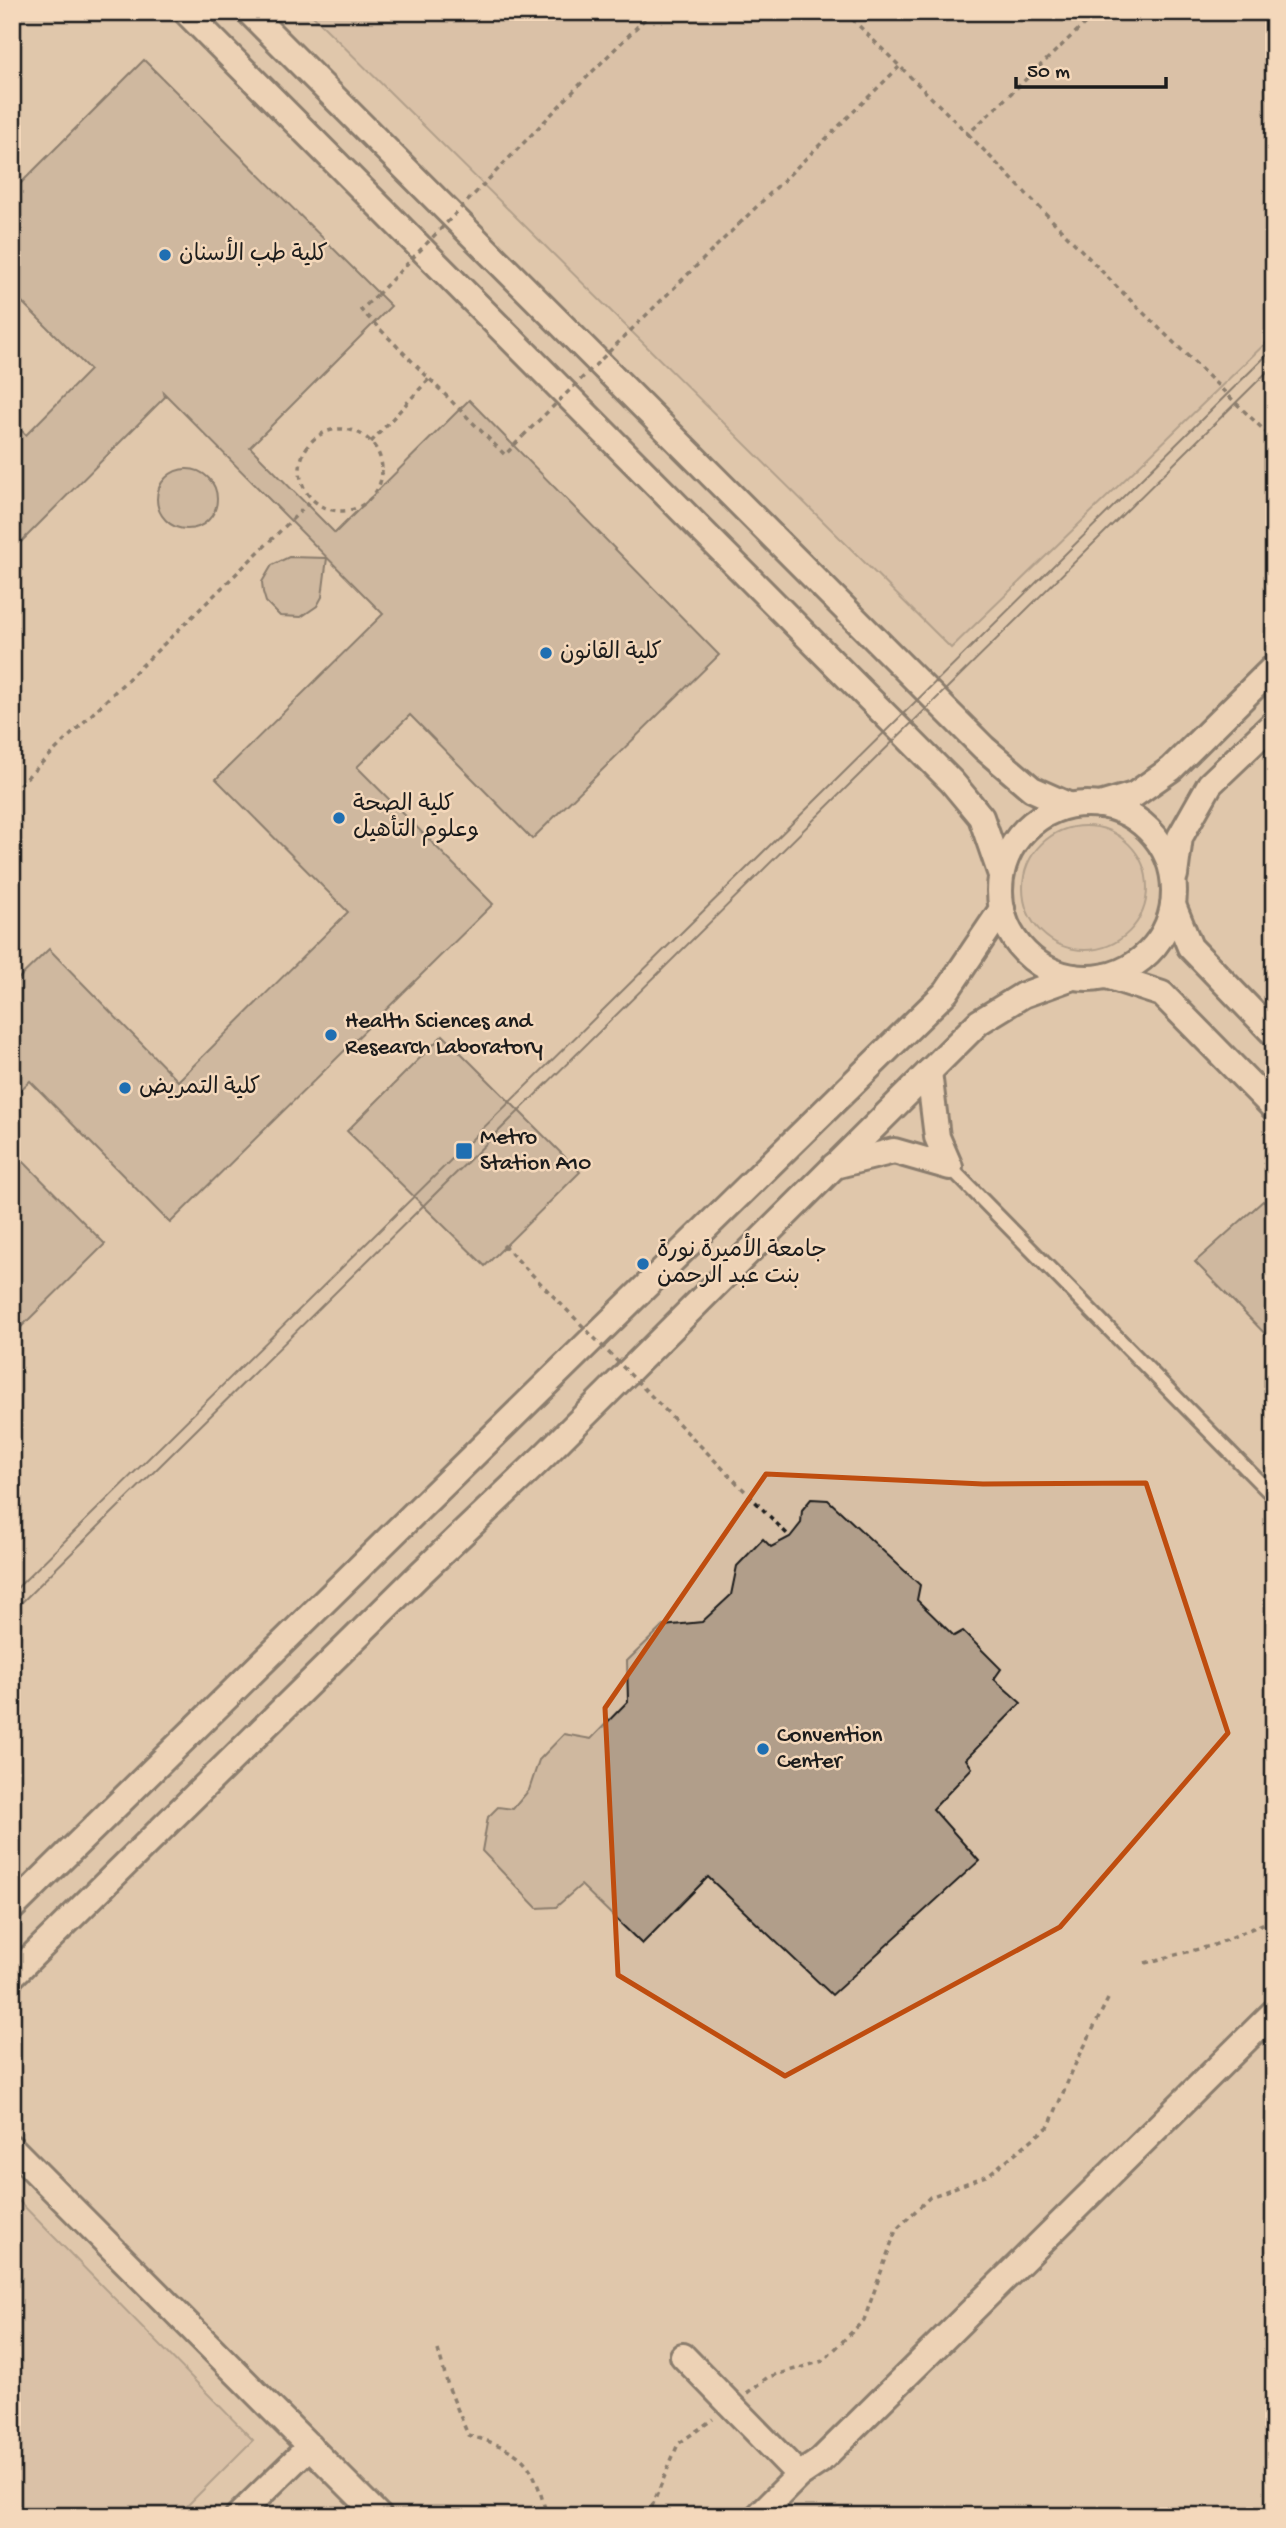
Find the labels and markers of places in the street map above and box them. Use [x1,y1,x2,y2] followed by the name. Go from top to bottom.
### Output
[179,236,328,269] place label: كلية طب الأسنان
[157,247,173,263] marker: كلية طب الأسنان
[560,640,662,667] place label: كلية القانون
[538,645,554,661] marker: كلية القانون
[353,792,480,846] place label: كلية الصحة وعلوم التأهيل
[331,810,347,826] marker: كلية الصحة وعلوم التأهيل
[345,1009,543,1062] place label: Health Sciences and Research Laboratory
[323,1027,339,1043] marker: Health Sciences and Research Laboratory
[139,1075,260,1102] place label: كلية التمريض
[117,1080,133,1096] marker: كلية التمريض
[480,1125,591,1178] place label: Metro Station A10
[454,1141,474,1161] marker: Metro Station A10
[657,1232,827,1291] place label: جامعة الأميرة نورة بنت عبد الرحمن
[635,1256,651,1272] marker: جامعة الأميرة نورة بنت عبد الرحمن
[777,1723,883,1776] place label: Convention Center
[755,1741,771,1757] marker: Convention Center

